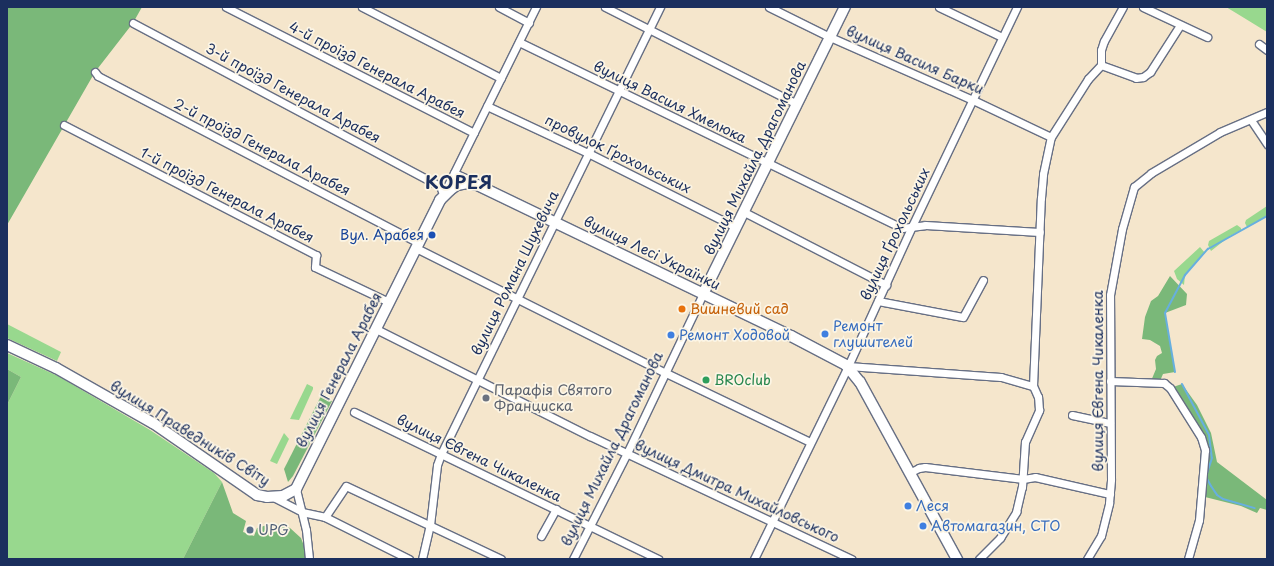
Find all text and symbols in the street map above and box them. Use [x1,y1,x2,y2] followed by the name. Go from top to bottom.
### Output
[286,18,468,122] street label: 4-й проїзд Генерала Арабея
[843,22,987,98] street label: вулиця Василя Барки
[202,40,384,146] street label: 3-й проїзд Генерала Арабея
[590,57,750,147] street label: вулиця Василя Хмелюка
[700,58,810,258] street label: вулиця Михайла Драгоманова
[171,95,353,199] street label: 2-й проїзд Генерала Арабея
[542,111,694,197] street label: провулок Ґрохольських
[137,144,317,246] street label: 1-й проїзд Генерала Арабея
[857,165,933,303] street label: вулиця Ґрохольських
[426,171,492,193] district label: КОРЕЯ
[468,187,562,359] street label: вулиця Романа Шухевича
[580,212,724,294] street label: вулиця Лесі Українки
[340,227,424,243] place label: Вул. Арабея
[427,230,437,240] marker: Вул. Арабея
[292,289,386,451] street label: вулиця Генерала Арабея
[1090,290,1106,472] street label: вулиця Євгена Чикаленка
[690,301,790,317] place label: Вишневий сад
[677,304,687,314] marker: Вишневий сад
[833,318,913,350] place label: Ремонт глушителей
[679,327,790,343] place label: Ремонт Ходовой
[820,329,830,339] marker: Ремонт глушителей
[666,330,676,340] marker: Ремонт Ходовой
[557,349,667,549] street label: вулиця Михайла Драгоманова
[714,372,771,388] place label: BROclub
[701,375,711,385] marker: BROclub
[107,377,273,489] street label: вулиця Праведників Світу
[494,382,613,414] place label: Парафія Святого Франциска
[481,393,491,403] marker: Парафія Святого Франциска
[393,410,565,506] street label: вулиця Євгена Чикаленка
[632,436,842,546] street label: вулиця Дмитра Михайловського
[916,498,949,514] place label: Леся
[903,501,913,511] marker: Леся
[931,518,1061,534] place label: Автомагазин, СТО
[918,521,928,531] marker: Автомагазин, СТО
[258,522,289,538] place label: UPG
[245,525,255,535] marker: UPG

